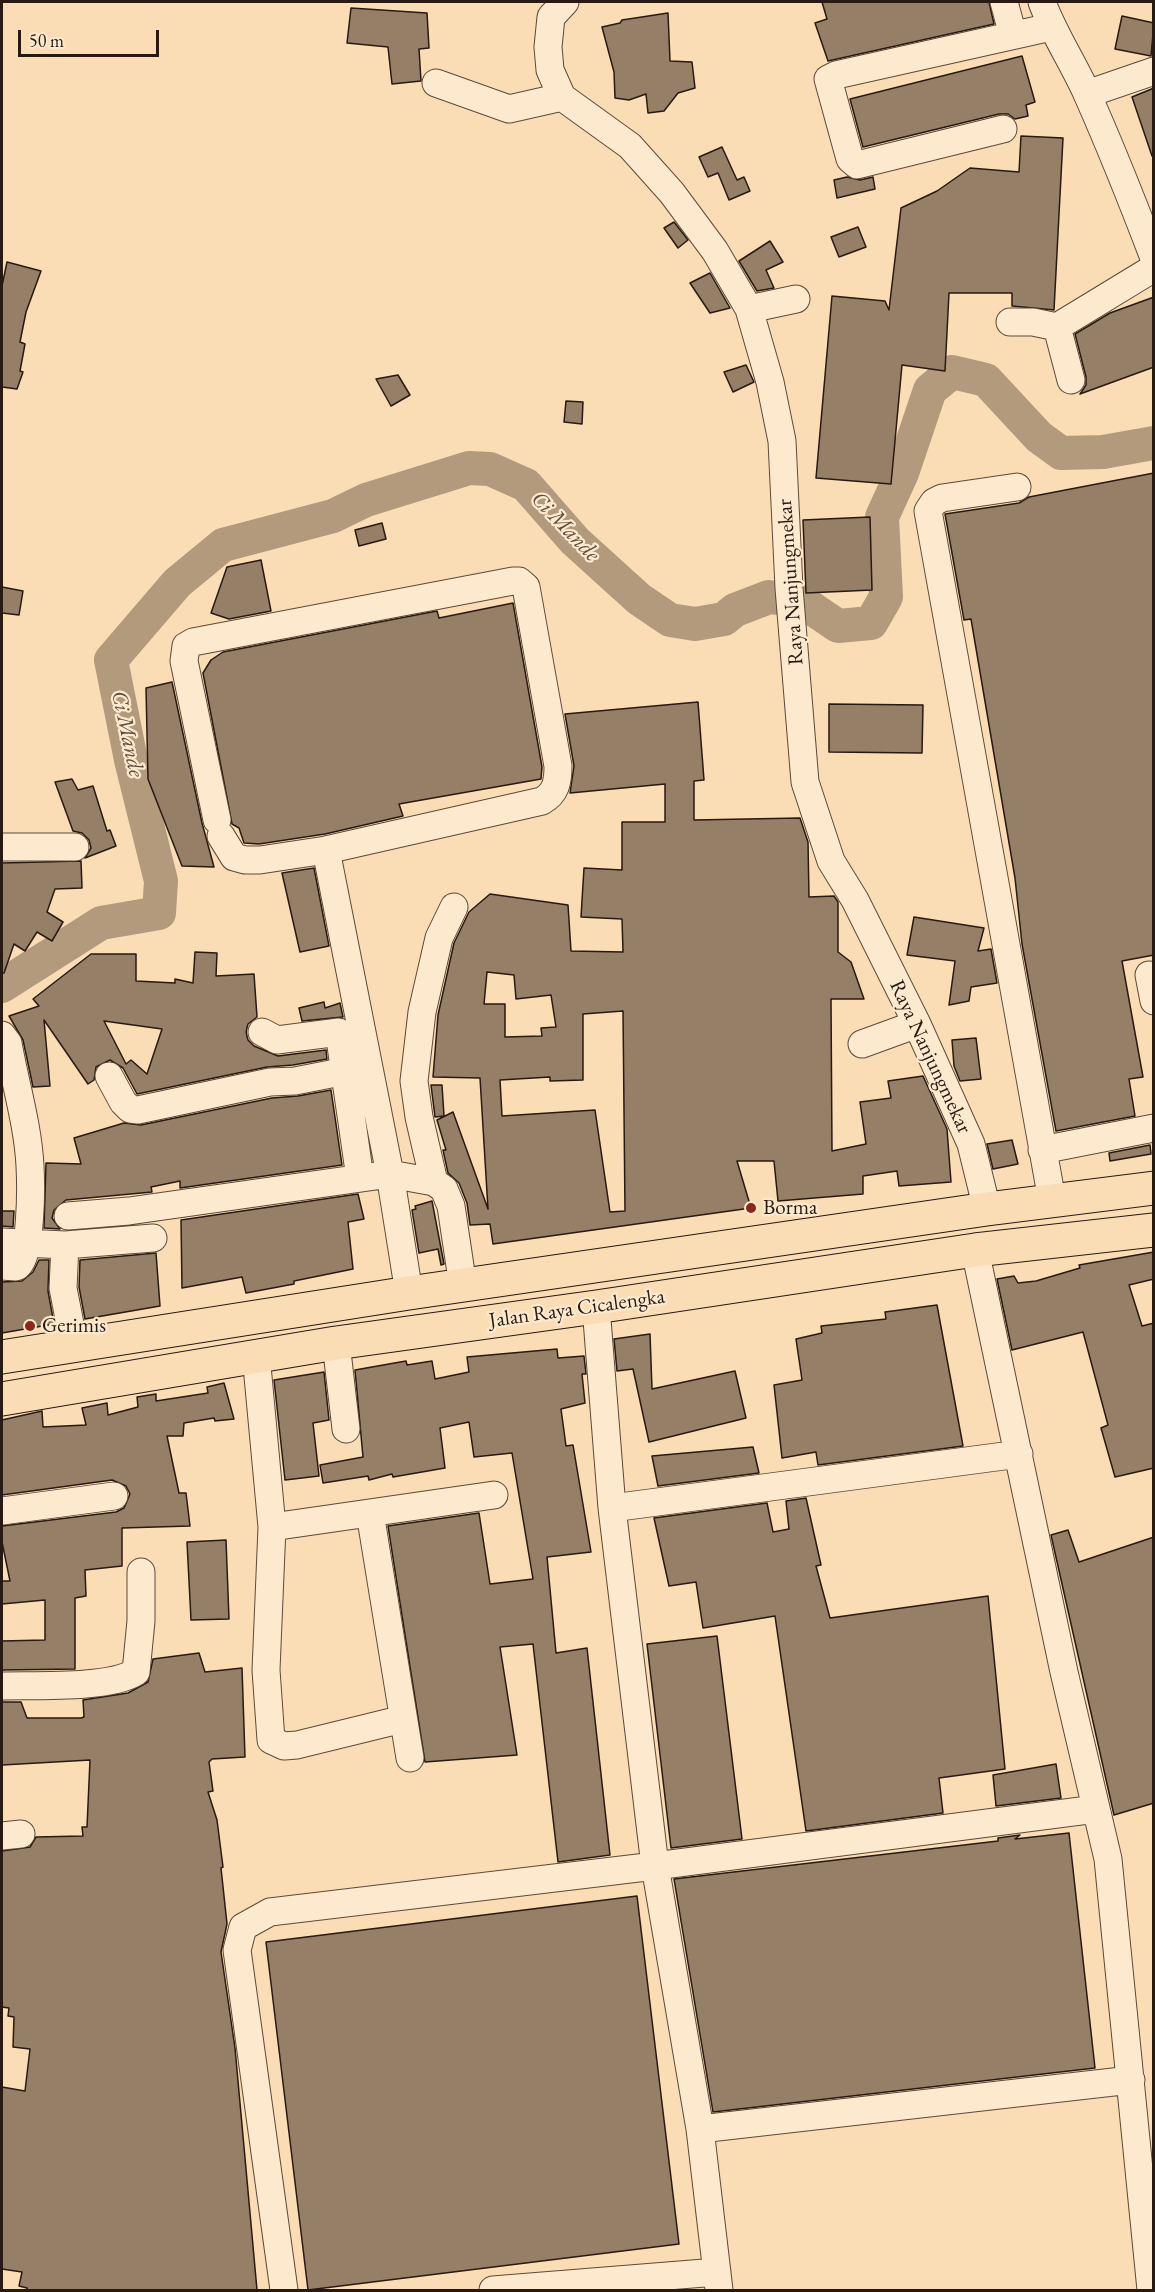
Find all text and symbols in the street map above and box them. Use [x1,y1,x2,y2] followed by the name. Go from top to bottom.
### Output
[21,18,162,56] scale bar
[29,29,64,52] text: 50 m
[525,486,605,568] water label: Ci Mande
[773,498,809,666] street label: Raya Nanjungmekar
[105,689,149,779] water label: Ci Mande
[883,976,977,1138] street label: Raya Nanjungmekar
[763,1195,817,1221] place label: Borma
[744,1201,758,1215] marker: Borma
[488,1284,666,1334] street label: Jalan Raya Cicalengka
[42,1313,106,1339] place label: Gerimis
[23,1319,37,1333] marker: Gerimis

